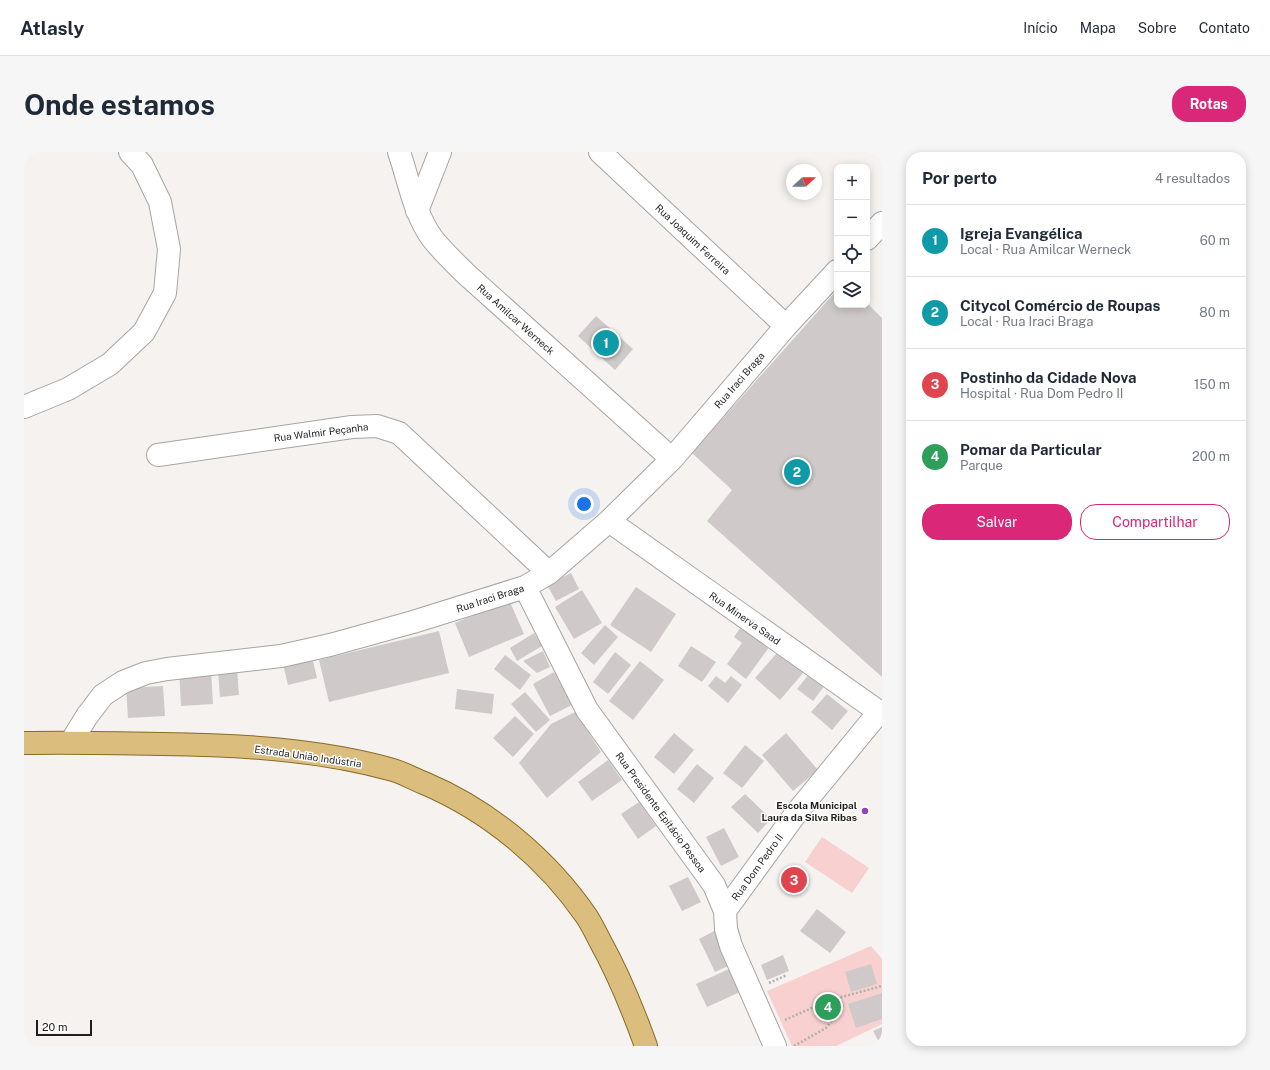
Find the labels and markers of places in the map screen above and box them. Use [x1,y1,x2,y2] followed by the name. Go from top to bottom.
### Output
[593,328,619,358] pin: 1
[784,457,810,487] pin: 2
[762,799,857,823] place label: Escola Municipal Laura da Silva Ribas
[860,806,870,816] marker: Escola Municipal Laura da Silva Ribas
[781,865,807,895] pin: 3
[815,992,841,1022] pin: 4

